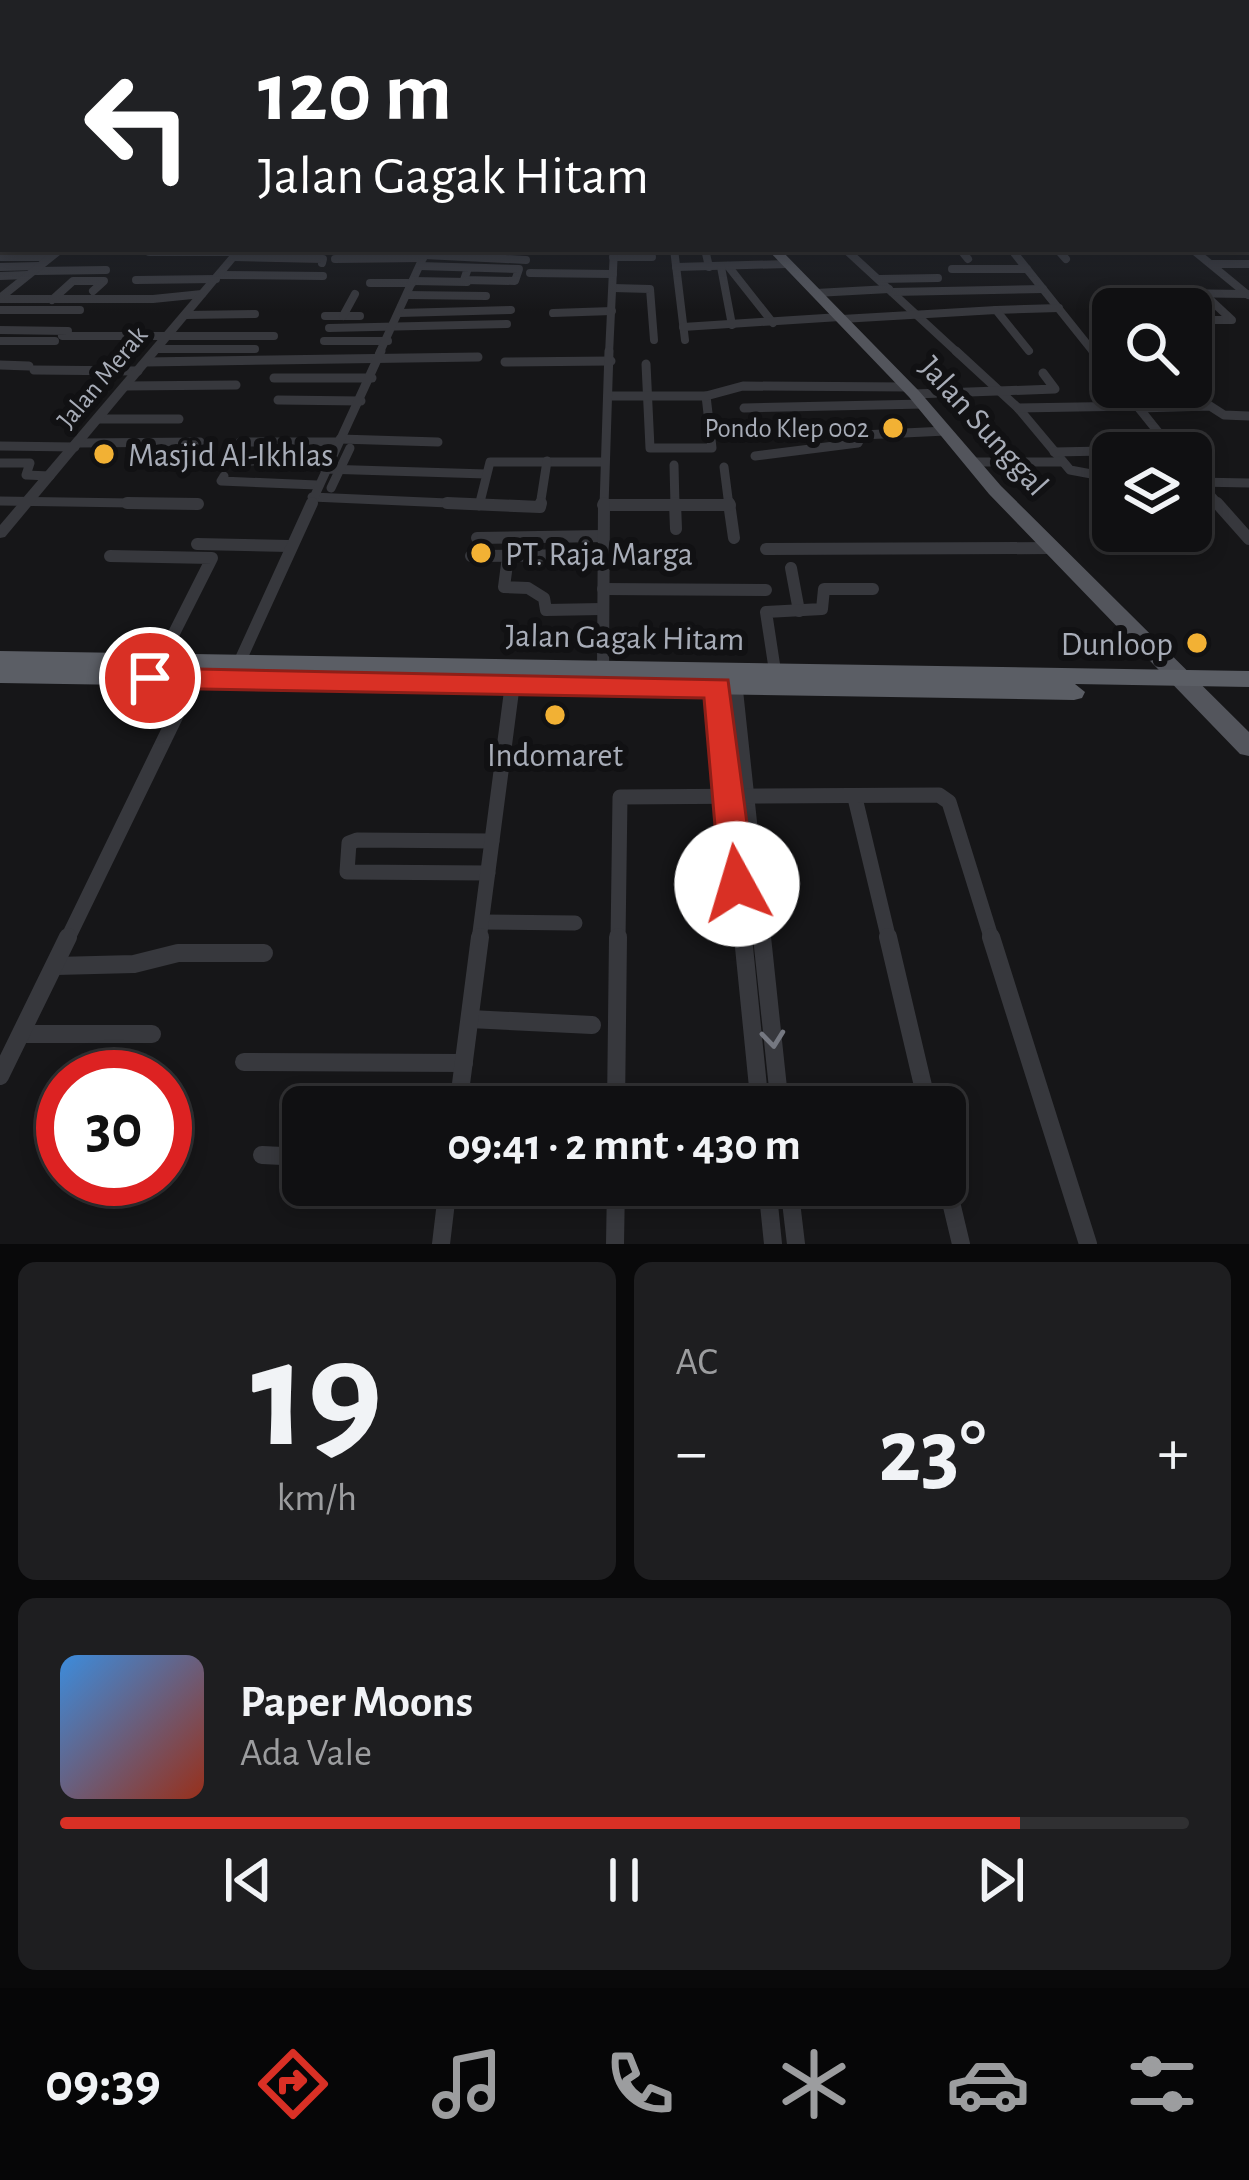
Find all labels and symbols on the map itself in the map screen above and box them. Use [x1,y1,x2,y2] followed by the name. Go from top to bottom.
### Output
[52,321,153,433] street label: Jalan Merak
[912,351,1054,503] street label: Jalan Sunggal
[705,415,869,442] place label: Pondo Klep 002
[880,415,906,441] marker: Pondo Klep 002
[128,440,333,473] place label: Masjid Al-Ikhlas
[91,441,117,467] marker: Masjid Al-Ikhlas
[505,539,693,572] place label: PT. Raja Marga
[468,540,494,566] marker: PT. Raja Marga
[505,620,745,657] street label: Jalan Gagak Hitam
[99,627,201,729] pin
[1061,629,1173,662] place label: Dunloop
[1184,630,1210,656] marker: Dunloop
[542,702,568,728] marker: Indomaret
[487,740,624,773] place label: Indomaret
[674,821,800,947] position arrow
[760,1030,785,1049] one-way arrow
[36,1050,192,1206] speed limit sign: 30

